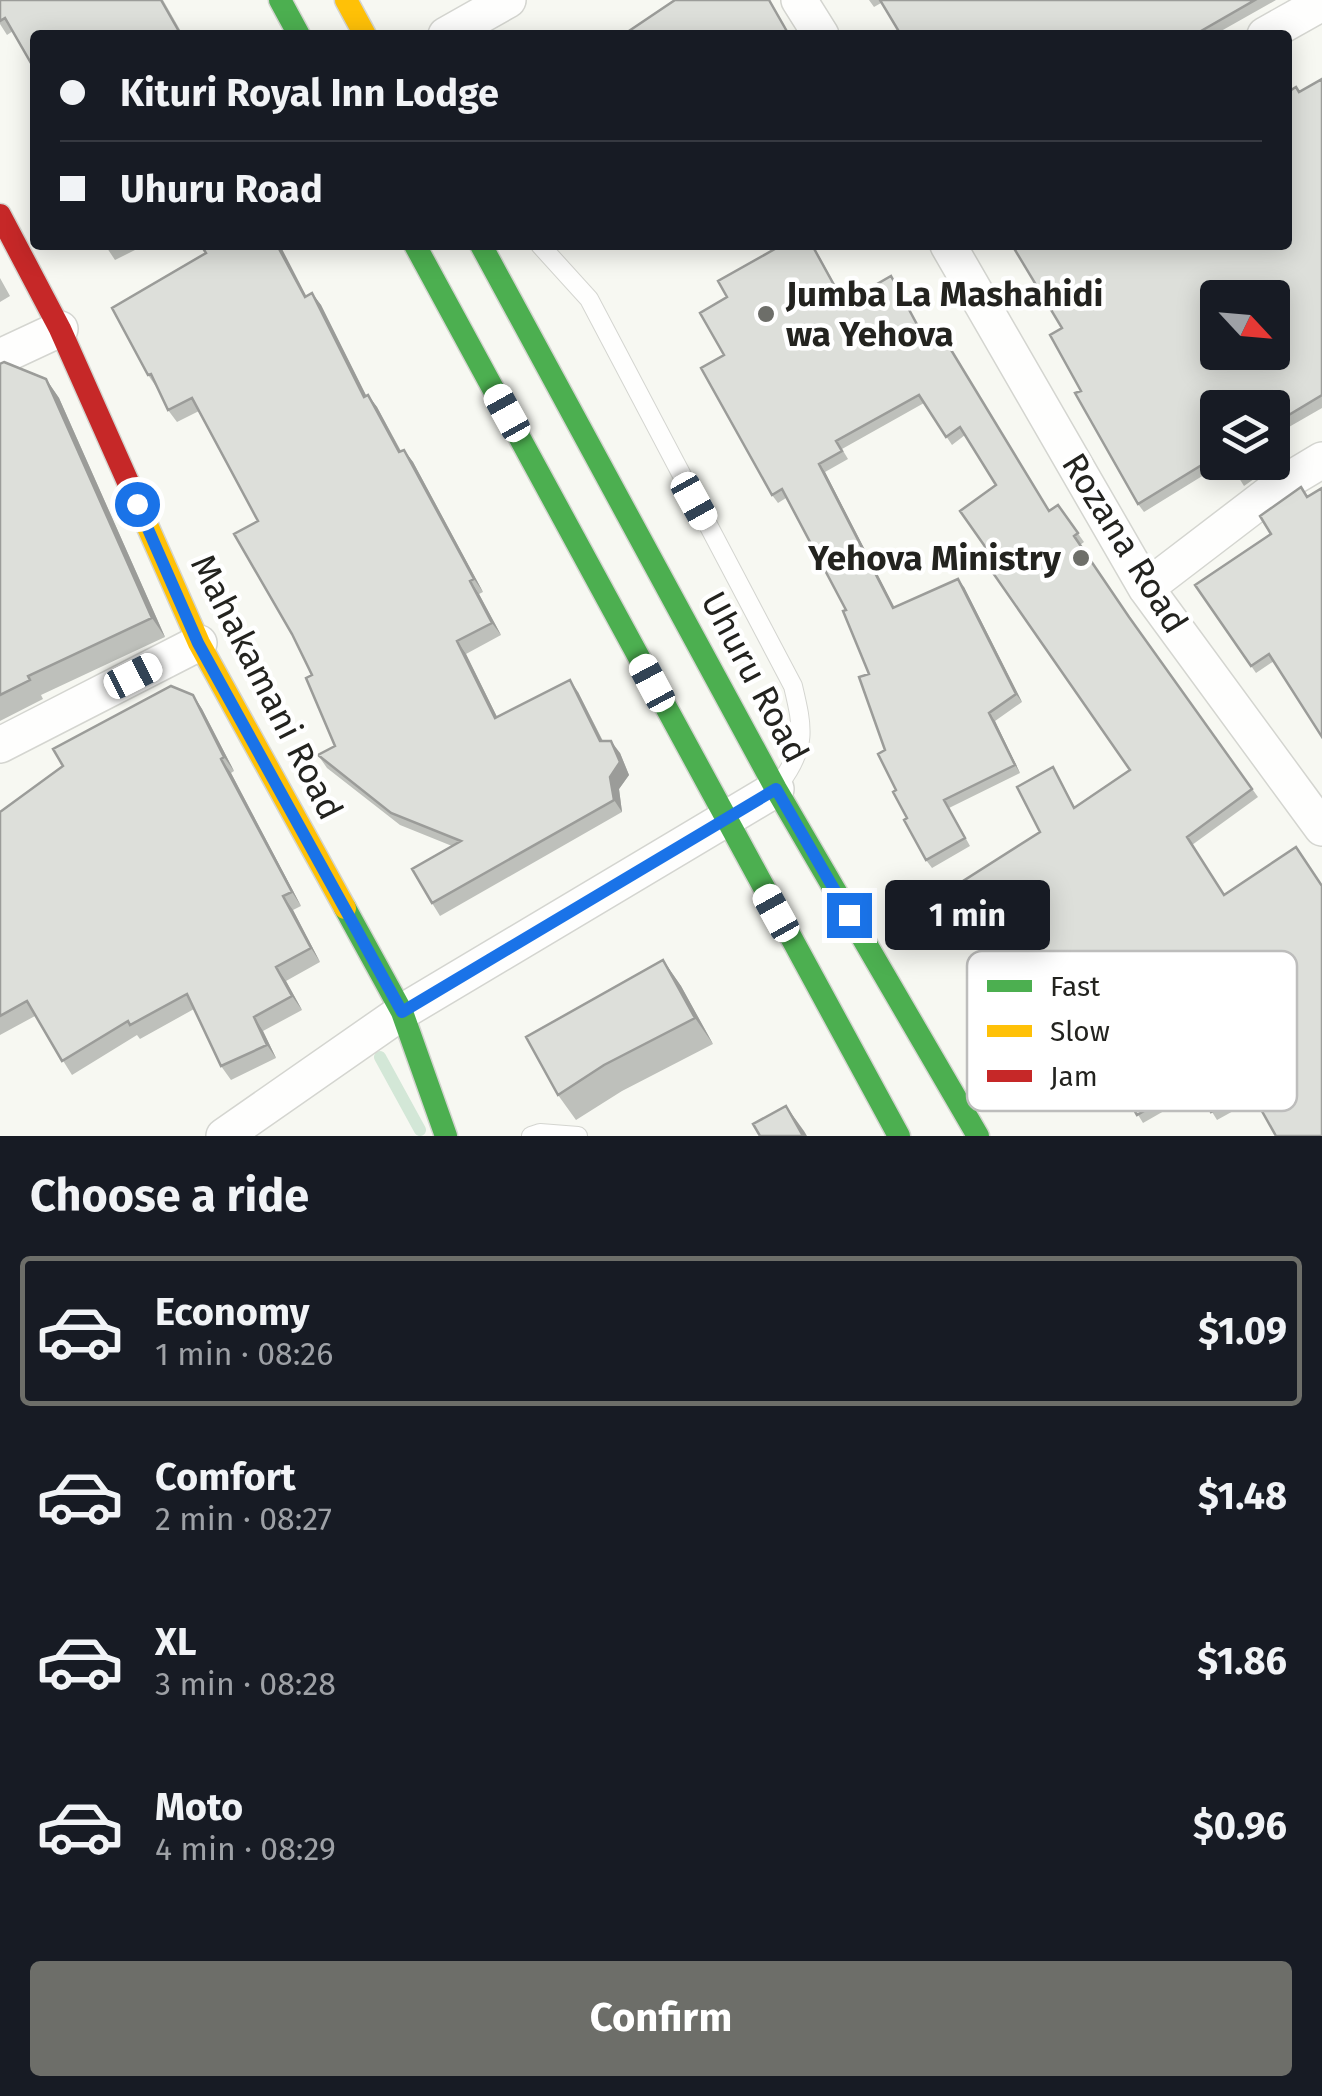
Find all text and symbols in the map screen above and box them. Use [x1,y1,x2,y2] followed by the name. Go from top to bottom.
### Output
[120,70,499,116] text: Kituri Royal Inn Lodge
[120,166,323,212] text: Uhuru Road
[785,273,1103,355] place label: Jumba La Mashahidi wa Yehova
[1200,280,1290,370] north arrow
[1200,280,1290,480] map controls
[755,303,777,325] marker: Jumba La Mashahidi wa Yehova
[479,379,535,447] car
[1200,390,1290,480] button: layers
[1053,445,1197,641] street label: Rozana Road
[666,467,722,535] car
[115,482,160,527] route start
[807,537,1062,579] place label: Yehova Ministry
[1070,547,1092,569] marker: Yehova Ministry
[182,548,352,826] street label: Mahakamani Road
[692,584,818,770] street label: Uhuru Road
[99,649,167,703] car
[625,649,679,717] car
[748,879,804,947] car
[884,880,1049,950] callout: 1 min
[827,893,872,938] route end
[929,896,1006,934] text: 1 min
[967,951,1297,1111] legend
[1050,970,1101,1003] text: Fast
[1050,1015,1110,1048] text: Slow
[1050,1060,1098,1093] text: Jam
[30,1169,309,1223] text: Choose a ride
[35,1286,125,1376] icon: car
[155,1289,310,1335] text: Economy
[1198,1308,1287,1354] text: $1.09
[155,1335,333,1373] text: 1 min · 08:26
[35,1451,125,1541] icon: car
[155,1454,296,1500] text: Comfort
[1198,1473,1287,1519] text: $1.48
[155,1500,332,1538] text: 2 min · 08:27
[35,1616,125,1706] icon: car
[155,1619,197,1665] text: XL
[1197,1638,1287,1684] text: $1.86
[155,1665,336,1703] text: 3 min · 08:28
[35,1781,125,1871] icon: car
[155,1784,243,1830] text: Moto
[1193,1803,1287,1849] text: $0.96
[155,1830,336,1868] text: 4 min · 08:29
[30,1961,1292,2076] button: Confirm

